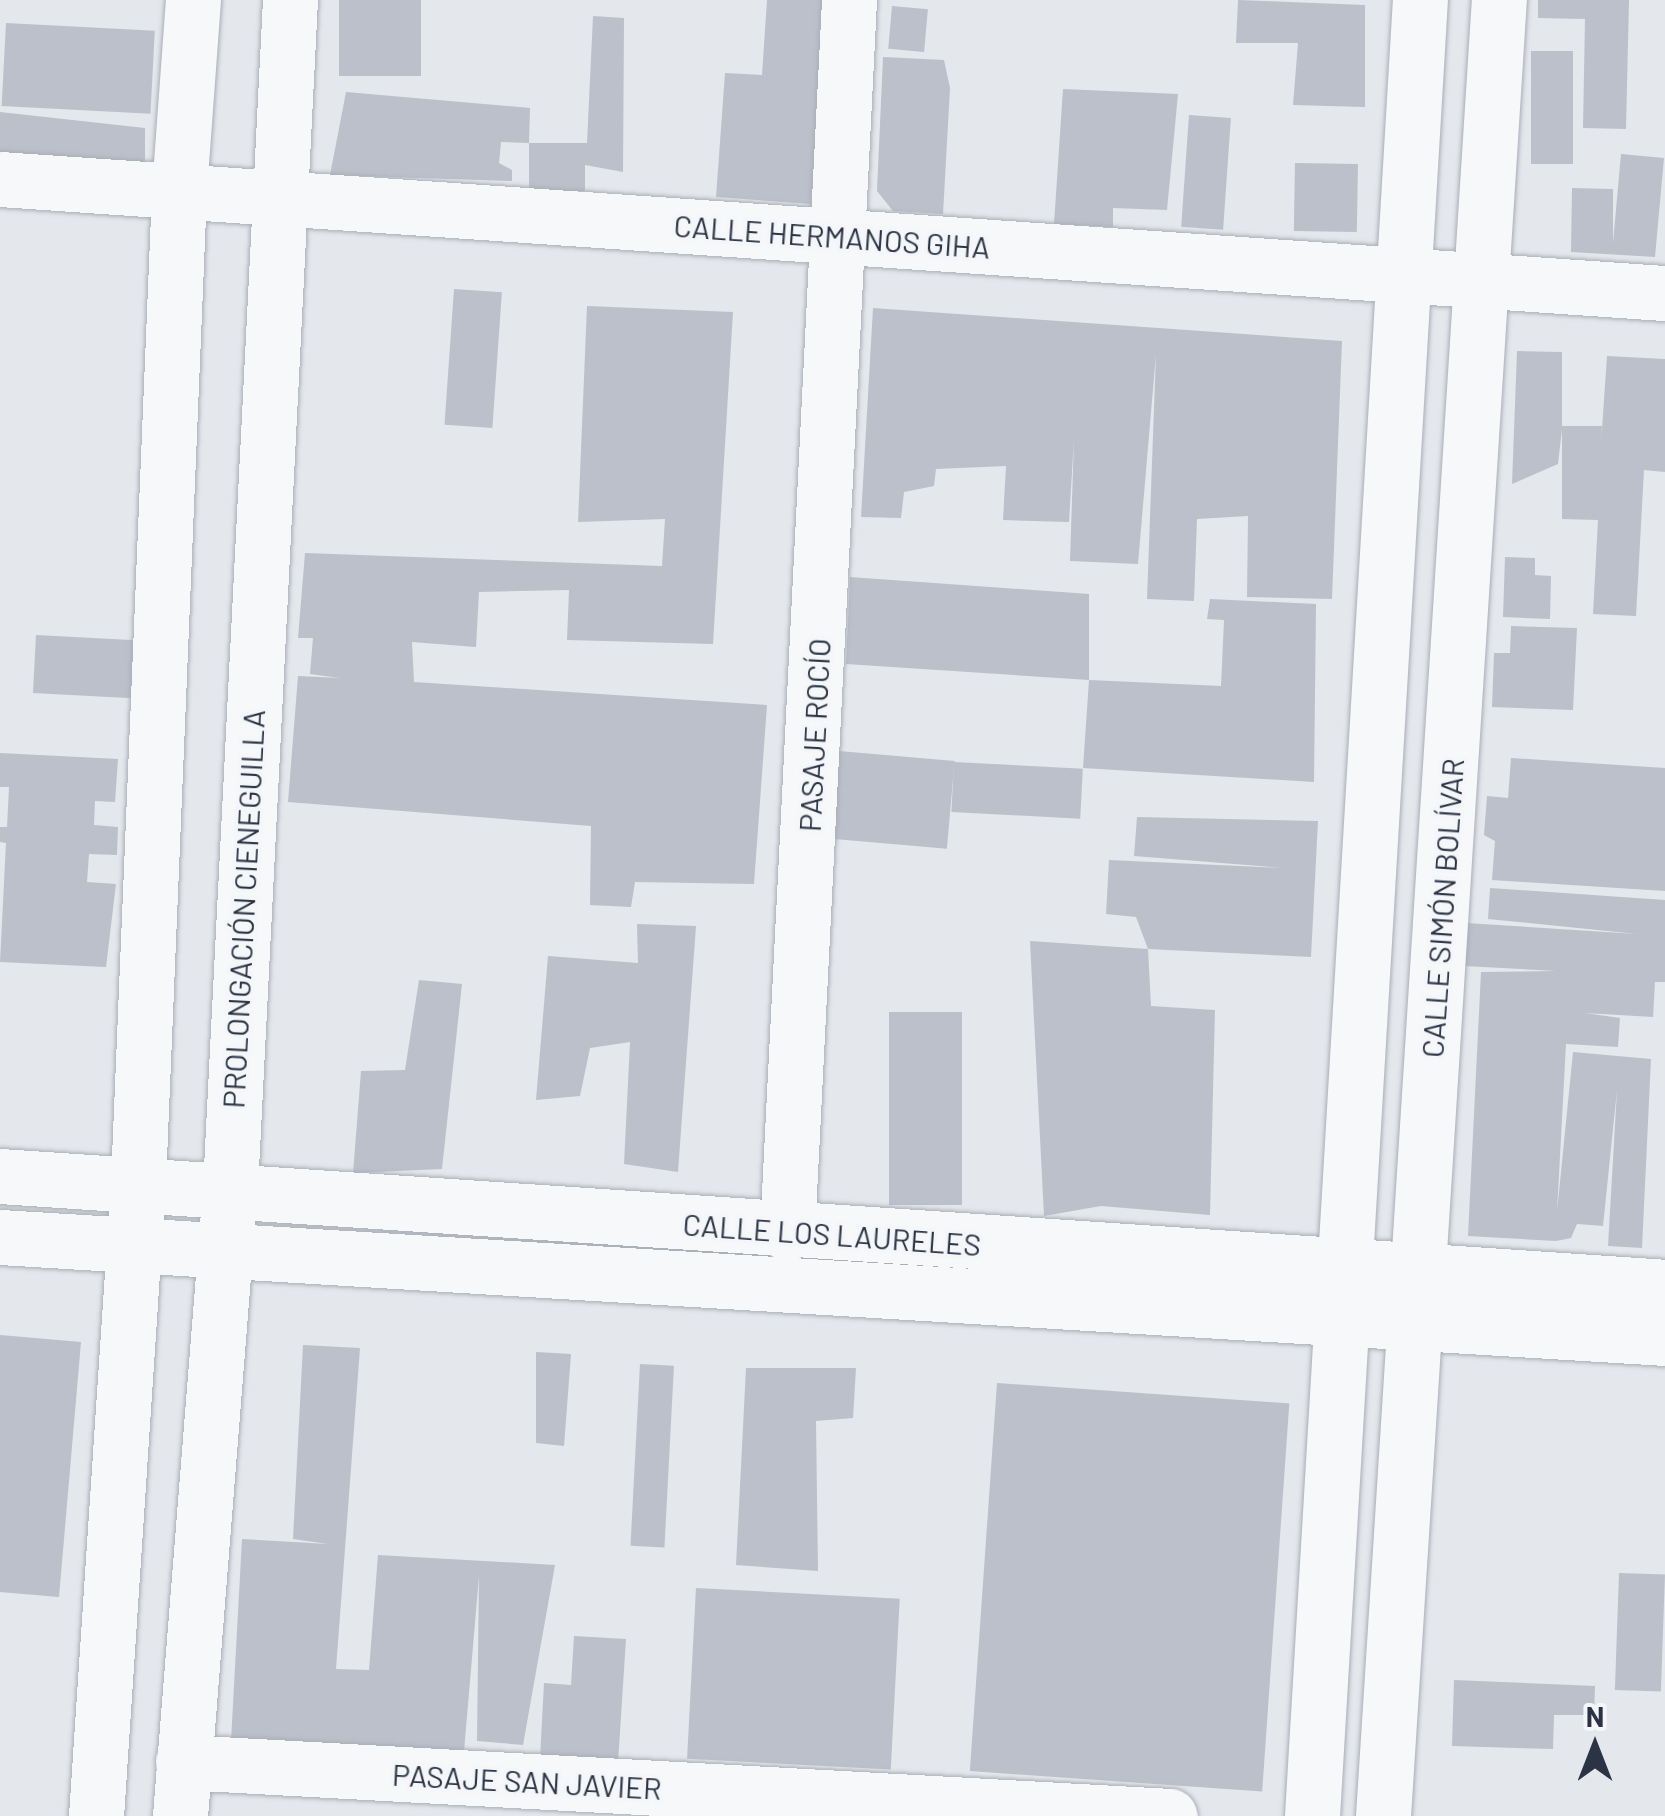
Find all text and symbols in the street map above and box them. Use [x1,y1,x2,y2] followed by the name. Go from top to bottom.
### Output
[673,207,991,265] street label: CALLE HERMANOS GIHA
[791,637,837,833] street label: PASAJE ROCÍO
[215,709,271,1109] street label: PROLONGACIÓN CIENEGUILLA
[1414,757,1470,1059] street label: CALLE SIMÓN BOLÍVAR
[682,1206,982,1262] street label: CALLE LOS LAURELES
[1545,1696,1645,1796] north arrow
[1586,1699,1604,1733] text: N
[391,1756,663,1806] street label: PASAJE SAN JAVIER

